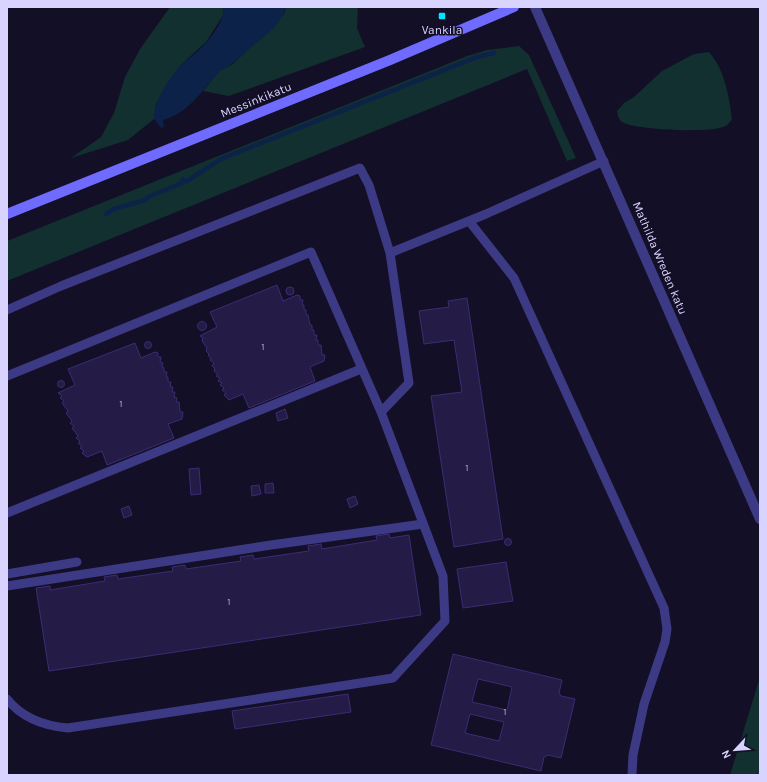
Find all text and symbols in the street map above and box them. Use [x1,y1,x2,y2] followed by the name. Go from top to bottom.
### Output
[437,11,447,21] marker: Vankila
[422,23,462,37] place label: Vankila
[218,79,294,121] street label: Messinkikatu
[630,199,690,317] street label: Mathilda Wreden katu
[261,341,265,353] house number: 1
[119,398,123,410] house number: 1
[465,462,469,474] house number: 1
[227,596,231,608] house number: 1
[503,706,507,718] house number: 1
[715,730,755,770] north arrow
[719,748,734,761] text: N

